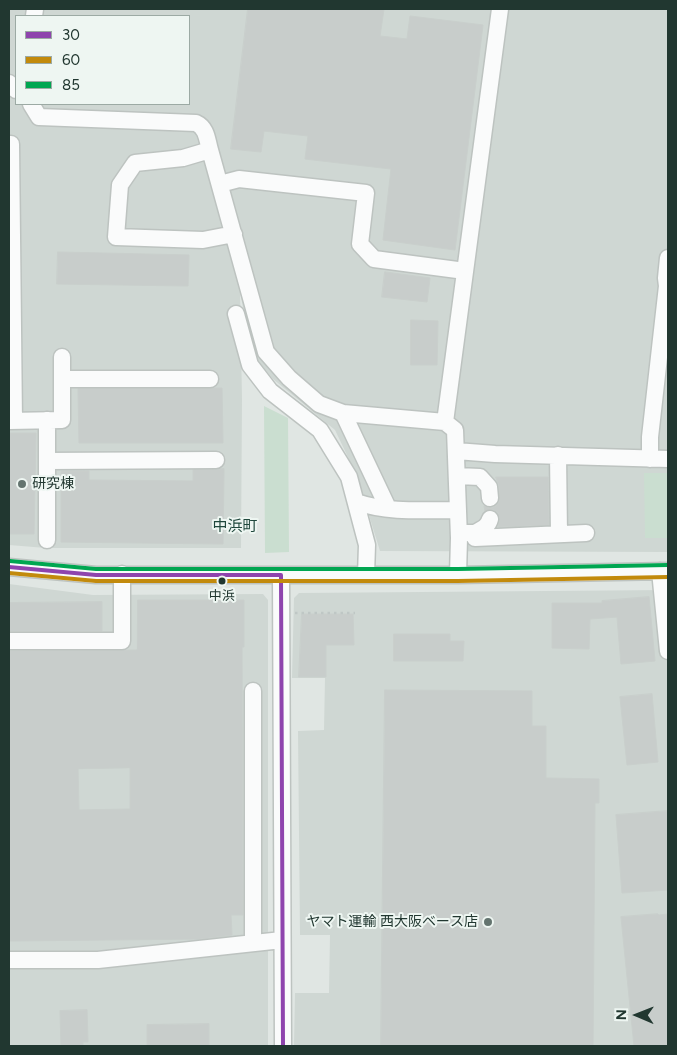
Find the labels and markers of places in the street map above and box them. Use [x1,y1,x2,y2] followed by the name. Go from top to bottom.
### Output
[32,476,74,492] place label: 研究棟
[16,478,28,490] marker: 研究棟
[217,576,227,586] marker: 中浜
[209,588,235,604] place label: 中浜
[307,914,478,930] place label: ヤマト運輸 西大阪ベース店
[482,916,494,928] marker: ヤマト運輸 西大阪ベース店

